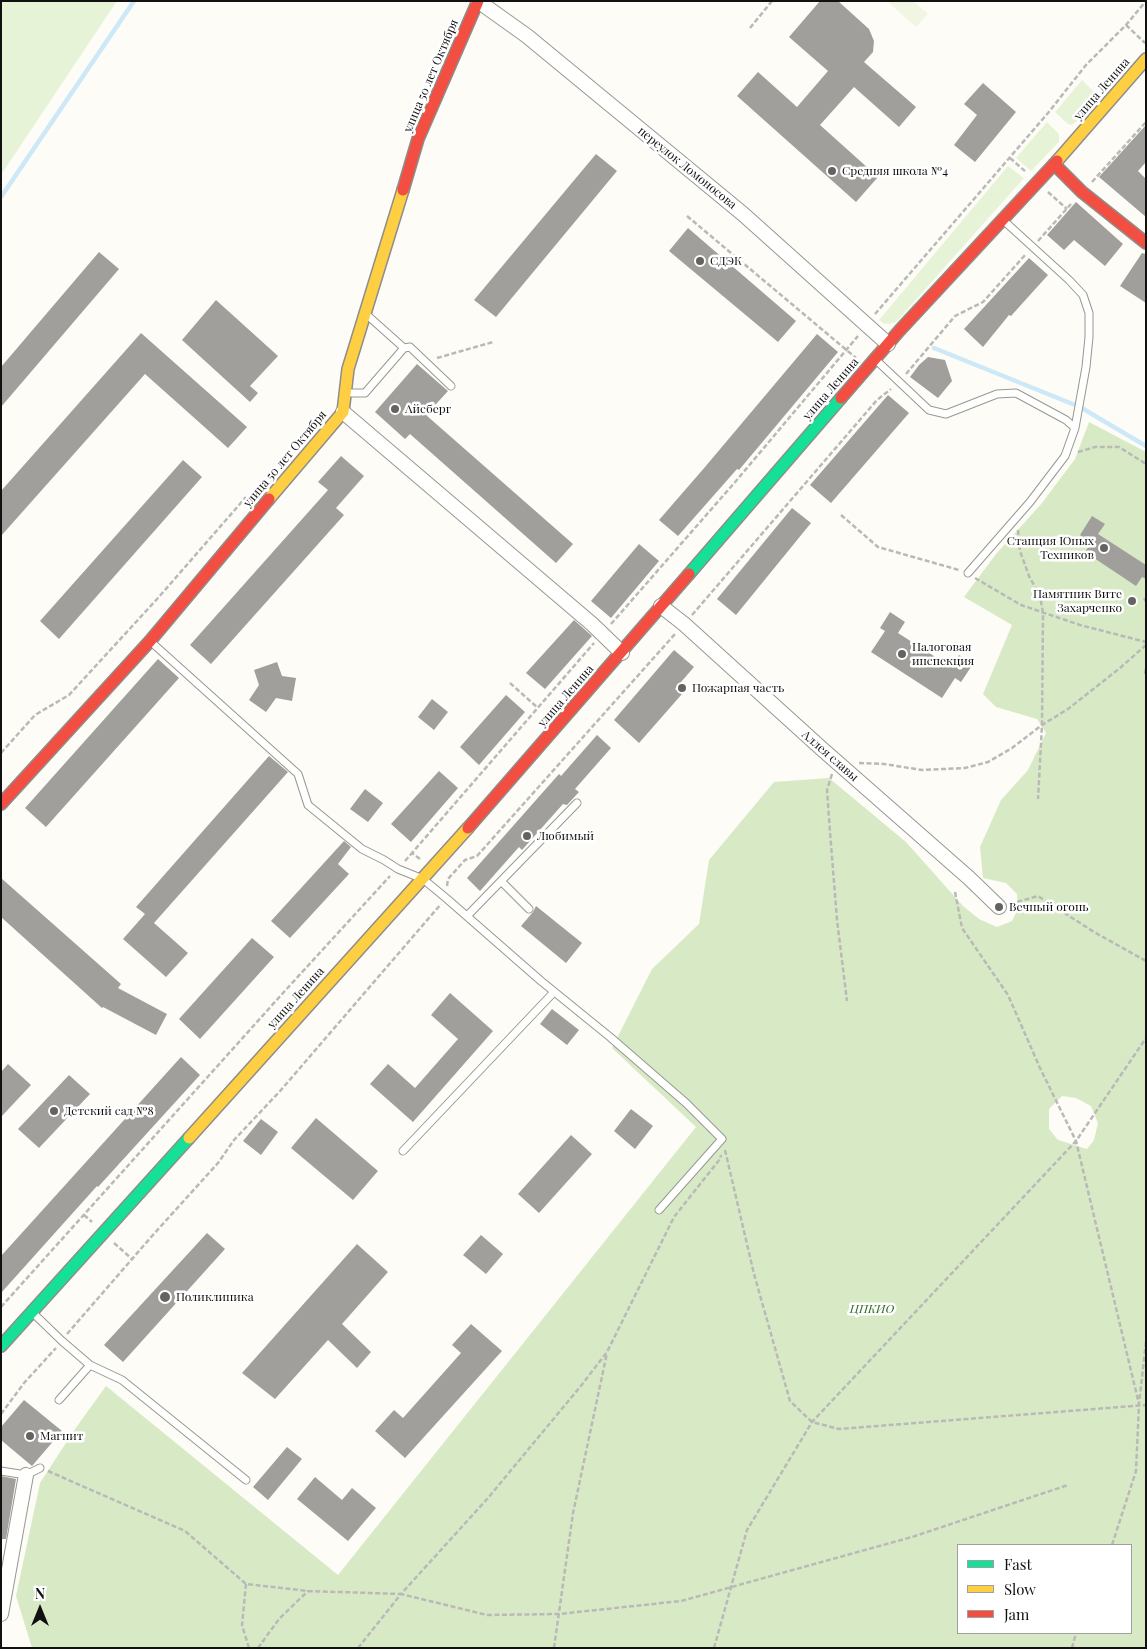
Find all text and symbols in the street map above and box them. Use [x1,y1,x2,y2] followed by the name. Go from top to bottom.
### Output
[401,17,461,135] street label: улица 50 лет Октября
[1071,55,1133,123] street label: улица Ленина
[635,124,739,212] street label: переулок Ломоносова
[842,164,948,178] place label: Средняя школа №4
[826,165,838,177] marker: Средняя школа №4
[710,254,742,268] place label: СДЭК
[694,255,706,267] marker: СДЭК
[800,355,862,423] street label: улица Ленина
[405,402,451,416] place label: Айсберг
[389,403,401,415] marker: Айсберг
[240,408,330,510] street label: улица 50 лет Октября
[1007,534,1094,562] place label: Станция Юных Техников
[1098,542,1110,554] marker: Станция Юных Техников
[1033,587,1122,615] place label: Памятник Вите Захарченко
[1126,595,1138,607] marker: Памятник Вите Захарченко
[912,640,974,668] place label: Налоговая инспекция
[896,648,908,660] marker: Налоговая инспекция
[535,662,597,730] street label: улица Ленина
[692,681,784,695] place label: Пожарная часть
[676,682,688,694] marker: Пожарная часть
[799,727,861,785] street label: Аллея славы
[537,829,594,843] place label: Любимый
[521,830,533,842] marker: Любимый
[1009,900,1089,914] place label: Вечный огонь
[993,901,1005,913] marker: Вечный огонь
[265,964,327,1032] street label: улица Ленина
[64,1104,154,1118] place label: Детский сад №8
[48,1105,60,1117] marker: Детский сад №8
[158,1290,172,1304] marker: Поликлиника
[176,1290,254,1304] place label: Поликлиника
[850,1302,894,1316] park label: ЦПКИО
[40,1429,83,1443] place label: Магнит
[24,1430,36,1442] marker: Магнит
[957,1544,1132,1634] legend
[1004,1554,1032,1574] text: Fast
[1004,1579,1036,1599] text: Slow
[15,1584,65,1634] north arrow
[35,1584,45,1603] text: N
[1004,1604,1029,1624] text: Jam

